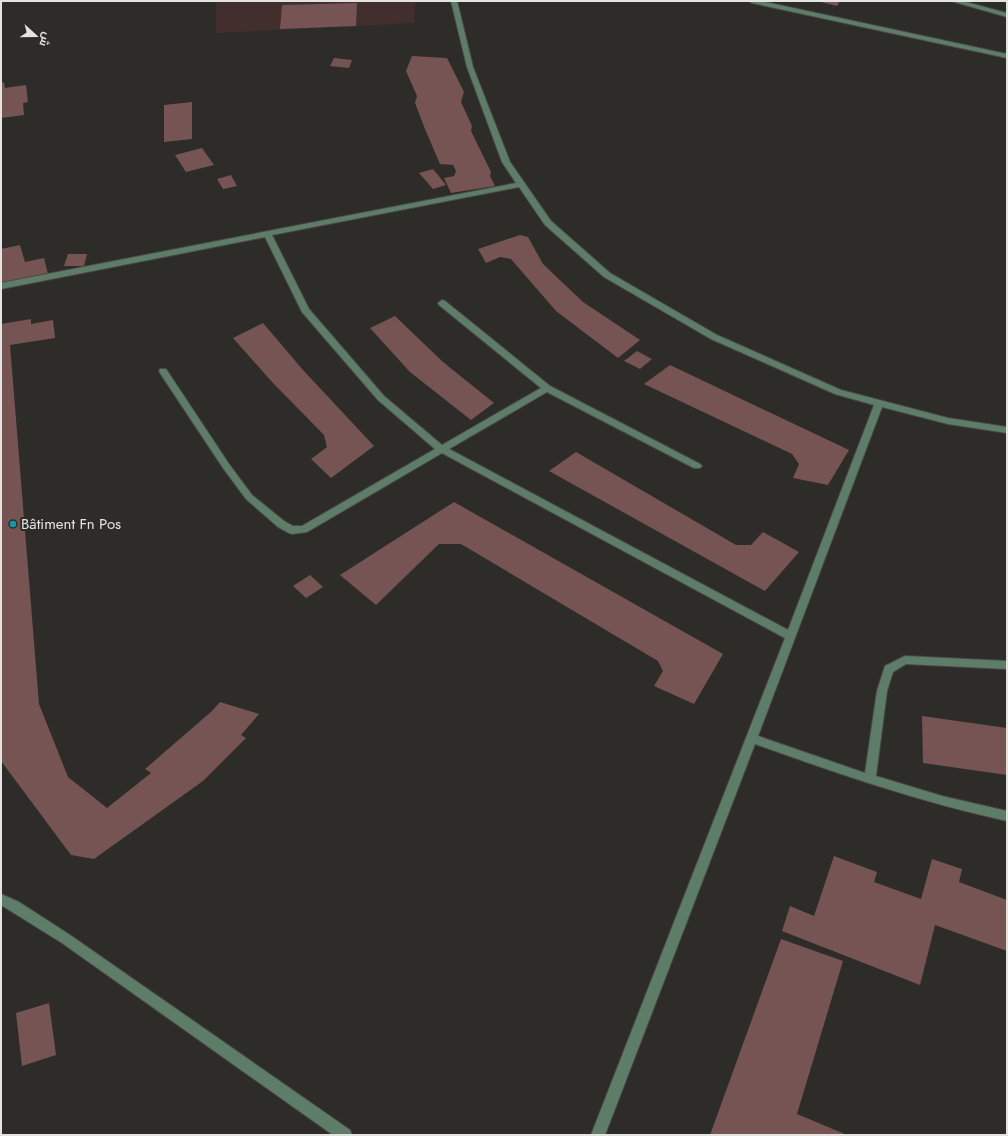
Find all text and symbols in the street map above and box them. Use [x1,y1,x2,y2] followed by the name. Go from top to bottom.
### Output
[16,16,56,56] north arrow
[35,30,55,49] text: ش
[21,513,121,535] place label: Bâtiment Fn Pos
[8,519,18,529] marker: Bâtiment Fn Pos

